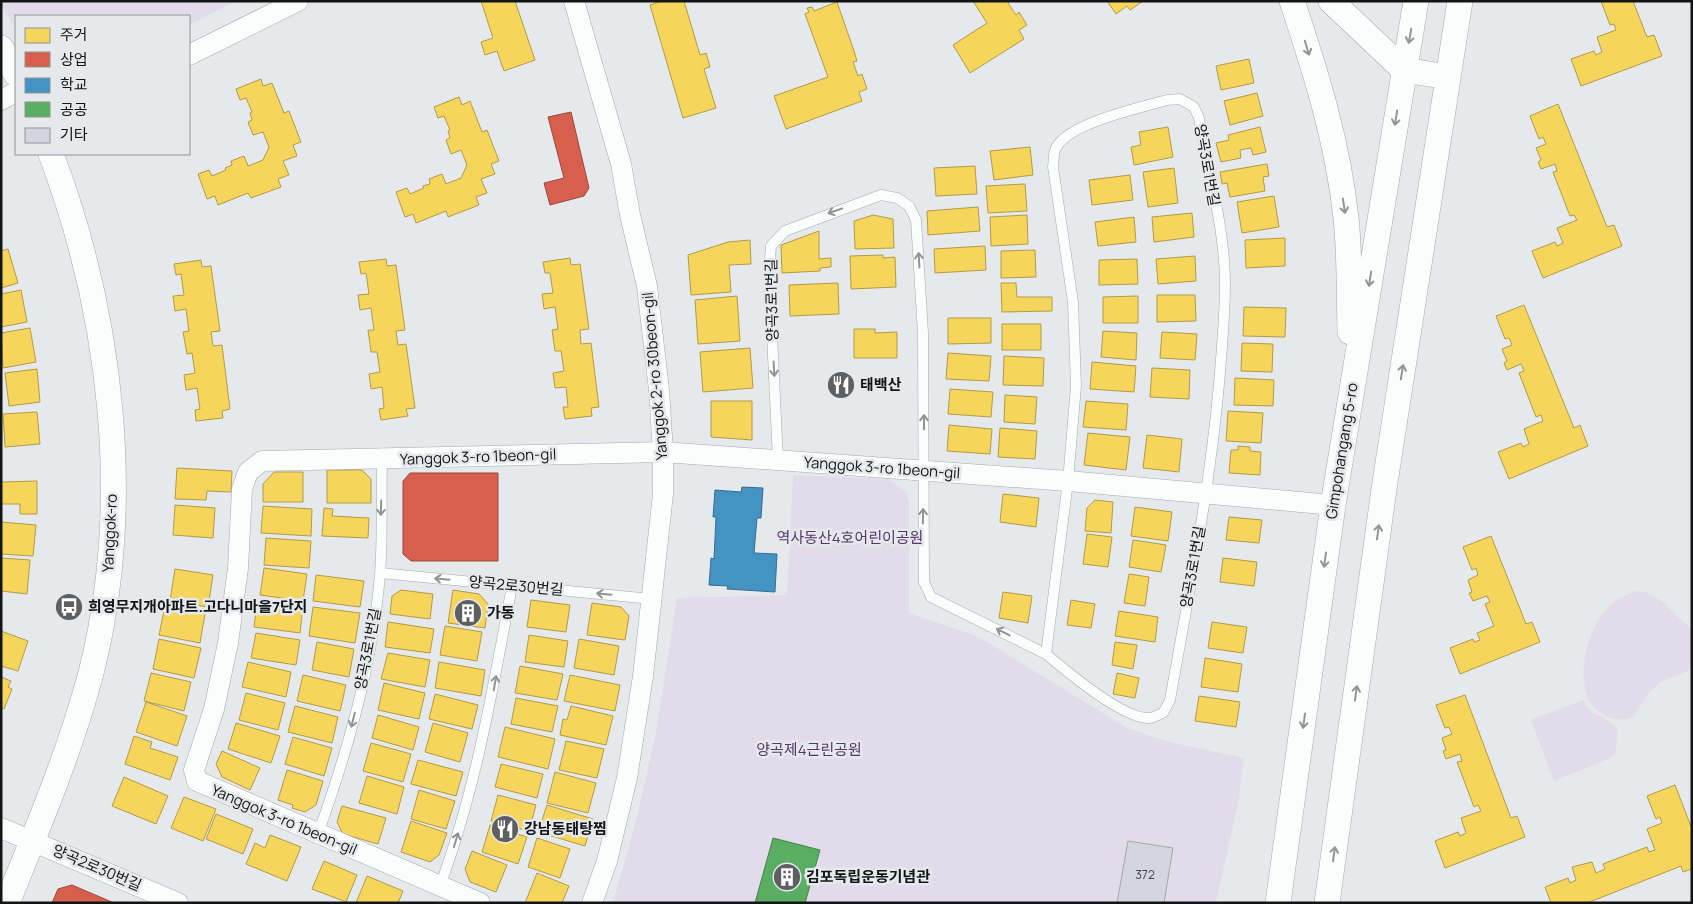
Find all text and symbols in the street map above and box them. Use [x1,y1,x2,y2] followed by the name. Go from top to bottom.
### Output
[15,15,190,155] legend
[60,24,88,45] text: 주거
[1405,27,1415,43] one-way arrow
[1303,39,1313,55] one-way arrow
[60,49,88,70] text: 상업
[60,74,88,95] text: 학교
[60,99,88,120] text: 공공
[1391,110,1401,126] one-way arrow
[1190,122,1225,208] street label: 양곡3로1번길
[60,124,88,145] text: 기타
[1339,197,1349,213] one-way arrow
[828,207,843,216] one-way arrow
[915,252,924,268] one-way arrow
[760,258,783,342] street label: 양곡3로1번길
[1364,270,1374,286] one-way arrow
[637,291,672,461] street label: Yanggok 2-ro 30beon-gil
[769,361,778,377] one-way arrow
[1398,364,1408,380] one-way arrow
[826,370,856,400] restaurant icon: 태백산
[860,374,902,395] place label: 태백산
[1320,381,1363,521] street label: Gimpohangang 5-ro
[919,414,929,430] one-way arrow
[399,443,557,470] street label: Yanggok 3-ro 1beon-gil
[803,452,961,483] street label: Yanggok 3-ro 1beon-gil
[97,493,122,573] street label: Yanggok-ro
[376,500,386,516] one-way arrow
[918,508,928,524] one-way arrow
[1175,524,1210,610] street label: 양곡3로1번길
[1373,525,1383,541] one-way arrow
[777,527,923,548] park label: 역사동산4호어린이공원
[1320,552,1330,568] one-way arrow
[468,571,564,600] street label: 양곡2로30번길
[434,574,450,584] one-way arrow
[596,590,612,599] one-way arrow
[54,592,84,622] bus stop icon: 희영무지개아파트.고다니마을7단지
[88,596,308,617] place label: 희영무지개아파트.고다니마을7단지
[453,598,483,628] building icon: 가동
[487,602,515,623] place label: 가동
[349,606,386,692] street label: 양곡3로1번길
[995,627,1010,637] one-way arrow
[491,675,501,691] one-way arrow
[1351,686,1361,702] one-way arrow
[348,712,357,728] one-way arrow
[1298,713,1308,729] one-way arrow
[756,739,862,760] park label: 양곡제4근린공원
[208,779,360,860] street label: Yanggok 3-ro 1beon-gil
[490,814,520,844] restaurant icon: 강남동태탕찜
[524,818,607,839] place label: 강남동태탕찜
[451,833,461,849] one-way arrow
[49,839,145,896] street label: 양곡2로30번길
[1329,847,1339,863] one-way arrow
[772,862,802,892] building icon: 김포독립운동기념관
[806,866,930,887] place label: 김포독립운동기념관
[1135,866,1155,883] house number: 372

